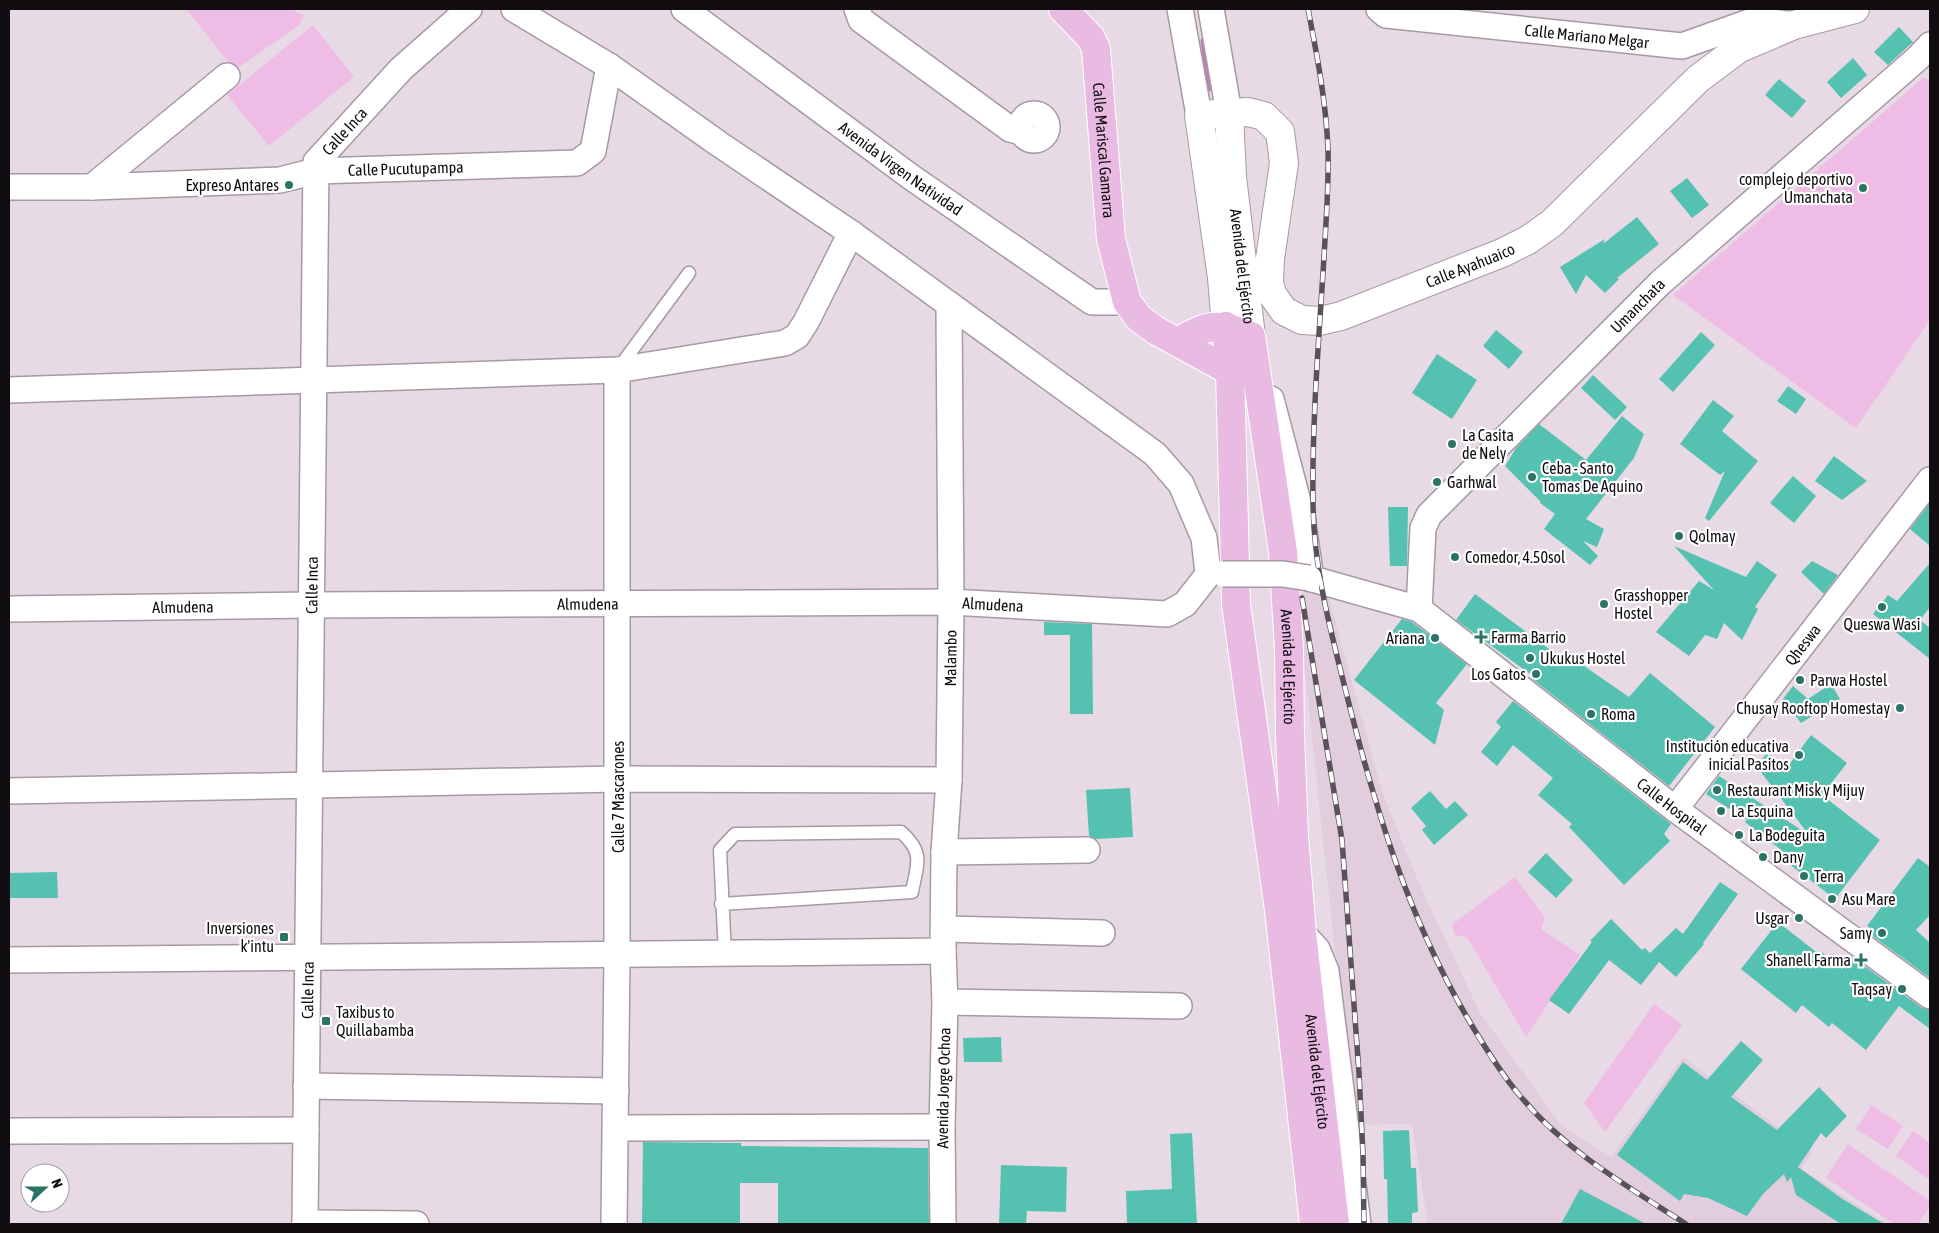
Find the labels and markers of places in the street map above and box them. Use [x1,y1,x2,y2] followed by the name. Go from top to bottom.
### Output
[1739,170,1853,206] place label: complejo deportivo Umanchata
[186,176,279,195] place label: Expreso Antares
[283,179,295,191] marker: Expreso Antares
[1857,182,1869,194] marker: complejo deportivo Umanchata
[1462,426,1514,463] place label: La Casita de Nely
[1446,438,1458,450] marker: La Casita de Nely
[1542,459,1643,496] place label: Ceba - Santo Tomas De Aquino
[1526,471,1538,483] marker: Ceba - Santo Tomas De Aquino
[1447,473,1497,491] place label: Garhwal
[1431,476,1443,488] marker: Garhwal
[1689,527,1736,546] place label: Qolmay
[1673,530,1685,542] marker: Qolmay
[1465,548,1566,566] place label: Comedor, 4.50sol
[1449,551,1461,563] marker: Comedor, 4.50sol
[1614,586,1688,622] place label: Grasshopper Hostel
[1598,598,1610,610] marker: Grasshopper Hostel
[1876,601,1888,613] marker: Queswa Wasi
[1844,615,1920,633] place label: Queswa Wasi
[1491,628,1566,646] place label: Farma Barrio
[1386,629,1425,647] place label: Ariana
[1475,631,1487,643] marker: Farma Barrio
[1429,632,1441,644] marker: Ariana
[1540,649,1626,667] place label: Ukukus Hostel
[1524,652,1536,664] marker: Ukukus Hostel
[1471,665,1526,683] place label: Los Gatos
[1530,668,1542,680] marker: Los Gatos
[1810,671,1888,689] place label: Parwa Hostel
[1794,674,1806,686] marker: Parwa Hostel
[1736,699,1890,718] place label: Chusay Rooftop Homestay
[1894,702,1906,714] marker: Chusay Rooftop Homestay
[1601,705,1635,723] place label: Roma
[1585,708,1597,720] marker: Roma
[1666,737,1789,773] place label: Institución educativa inicial Pasitos
[1793,749,1805,761] marker: Institución educativa inicial Pasitos
[1727,781,1865,800] place label: Restaurant Misk y Mijuy
[1711,784,1723,796] marker: Restaurant Misk y Mijuy
[1731,802,1793,821] place label: La Esquina
[1715,805,1727,817] marker: La Esquina
[1749,826,1825,845] place label: La Bodeguita
[1733,829,1745,841] marker: La Bodeguita
[1773,848,1804,867] place label: Dany
[1757,851,1769,863] marker: Dany
[1814,867,1844,885] place label: Terra
[1798,870,1810,882] marker: Terra
[1842,890,1896,908] place label: Asu Mare
[1826,893,1838,905] marker: Asu Mare
[1755,909,1789,928] place label: Usgar
[1793,912,1805,924] marker: Usgar
[206,919,274,955] place label: Inversiones k'intu
[1840,924,1872,943] place label: Samy
[1876,927,1888,939] marker: Samy
[278,931,290,943] marker: Inversiones k'intu
[1766,951,1851,969] place label: Shanell Farma
[1855,954,1867,966] marker: Shanell Farma
[1851,980,1892,999] place label: Taqsay
[1896,983,1908,995] marker: Taqsay
[336,1003,414,1039] place label: Taxibus to Quillabamba
[320,1015,332,1027] marker: Taxibus to Quillabamba

